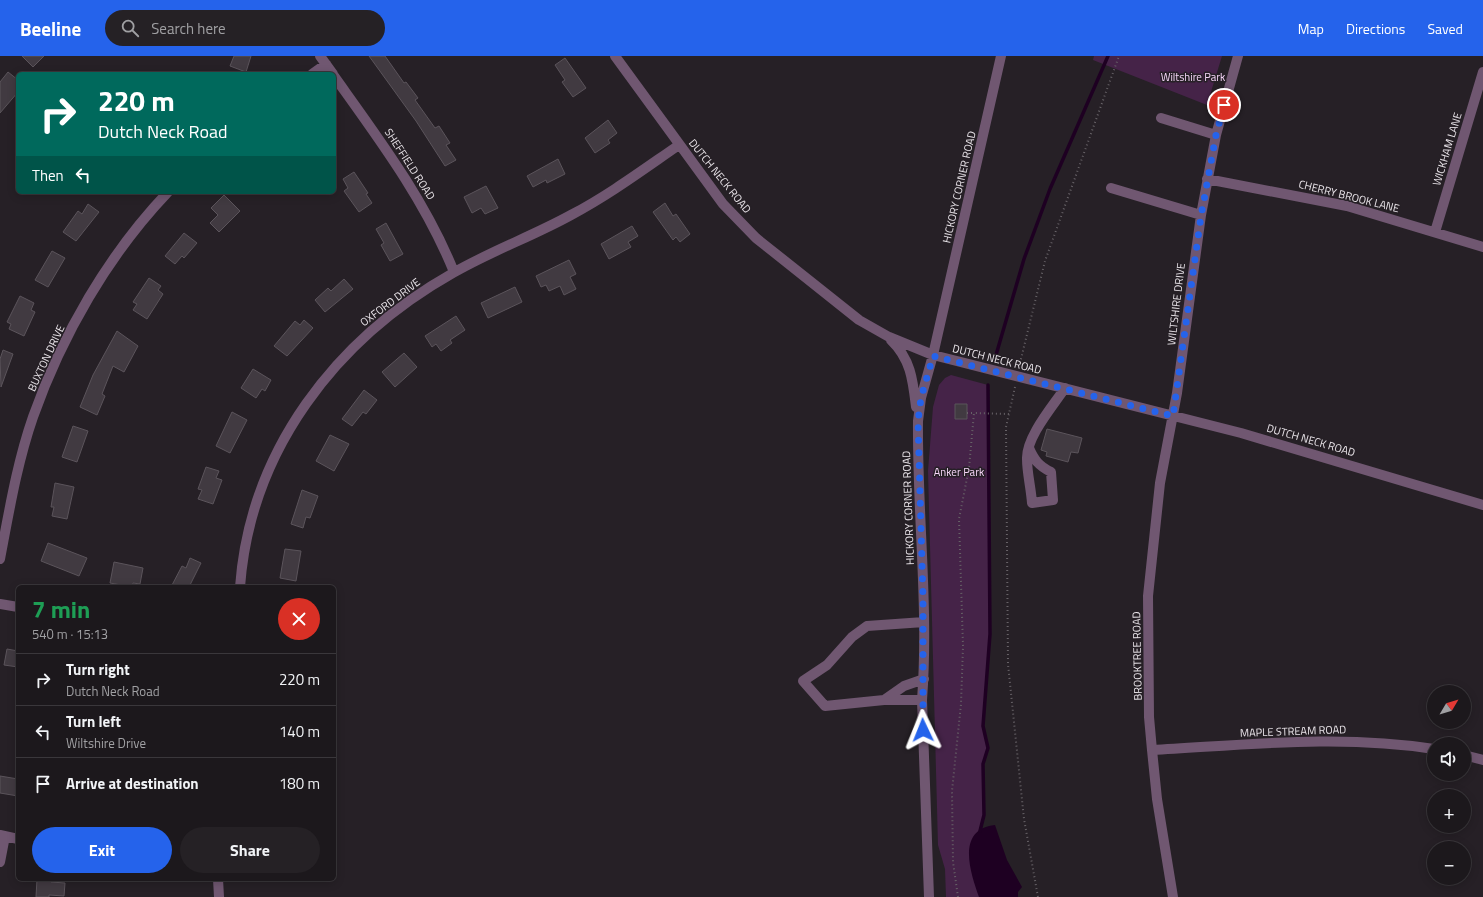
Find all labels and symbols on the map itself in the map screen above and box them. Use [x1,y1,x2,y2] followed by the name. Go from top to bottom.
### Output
[1161,69,1226,85] park label: Wiltshire Park
[1207,88,1241,122] pin
[1428,110,1466,188] street label: WICKHAM LANE
[381,125,439,203] street label: SHEFFIELD ROAD
[938,129,980,245] street label: HICKORY CORNER ROAD
[685,135,755,217] street label: DUTCH NECK ROAD
[1297,176,1401,216] street label: CHERRY BROOK LANE
[1163,262,1189,346] street label: WILTSHIRE DRIVE
[357,274,423,330] street label: OXFORD DRIVE
[24,322,68,394] street label: BUXTON DRIVE
[951,340,1043,378] street label: DUTCH NECK ROAD
[1265,420,1357,460] street label: DUTCH NECK ROAD
[898,451,918,565] street label: HICKORY CORNER ROAD
[934,464,985,480] park label: Anker Park
[1128,611,1146,701] street label: BROOKTREE ROAD
[1427,685,1471,729] north arrow
[902,709,944,751] position arrow
[1240,721,1346,741] street label: MAPLE STREAM ROAD

